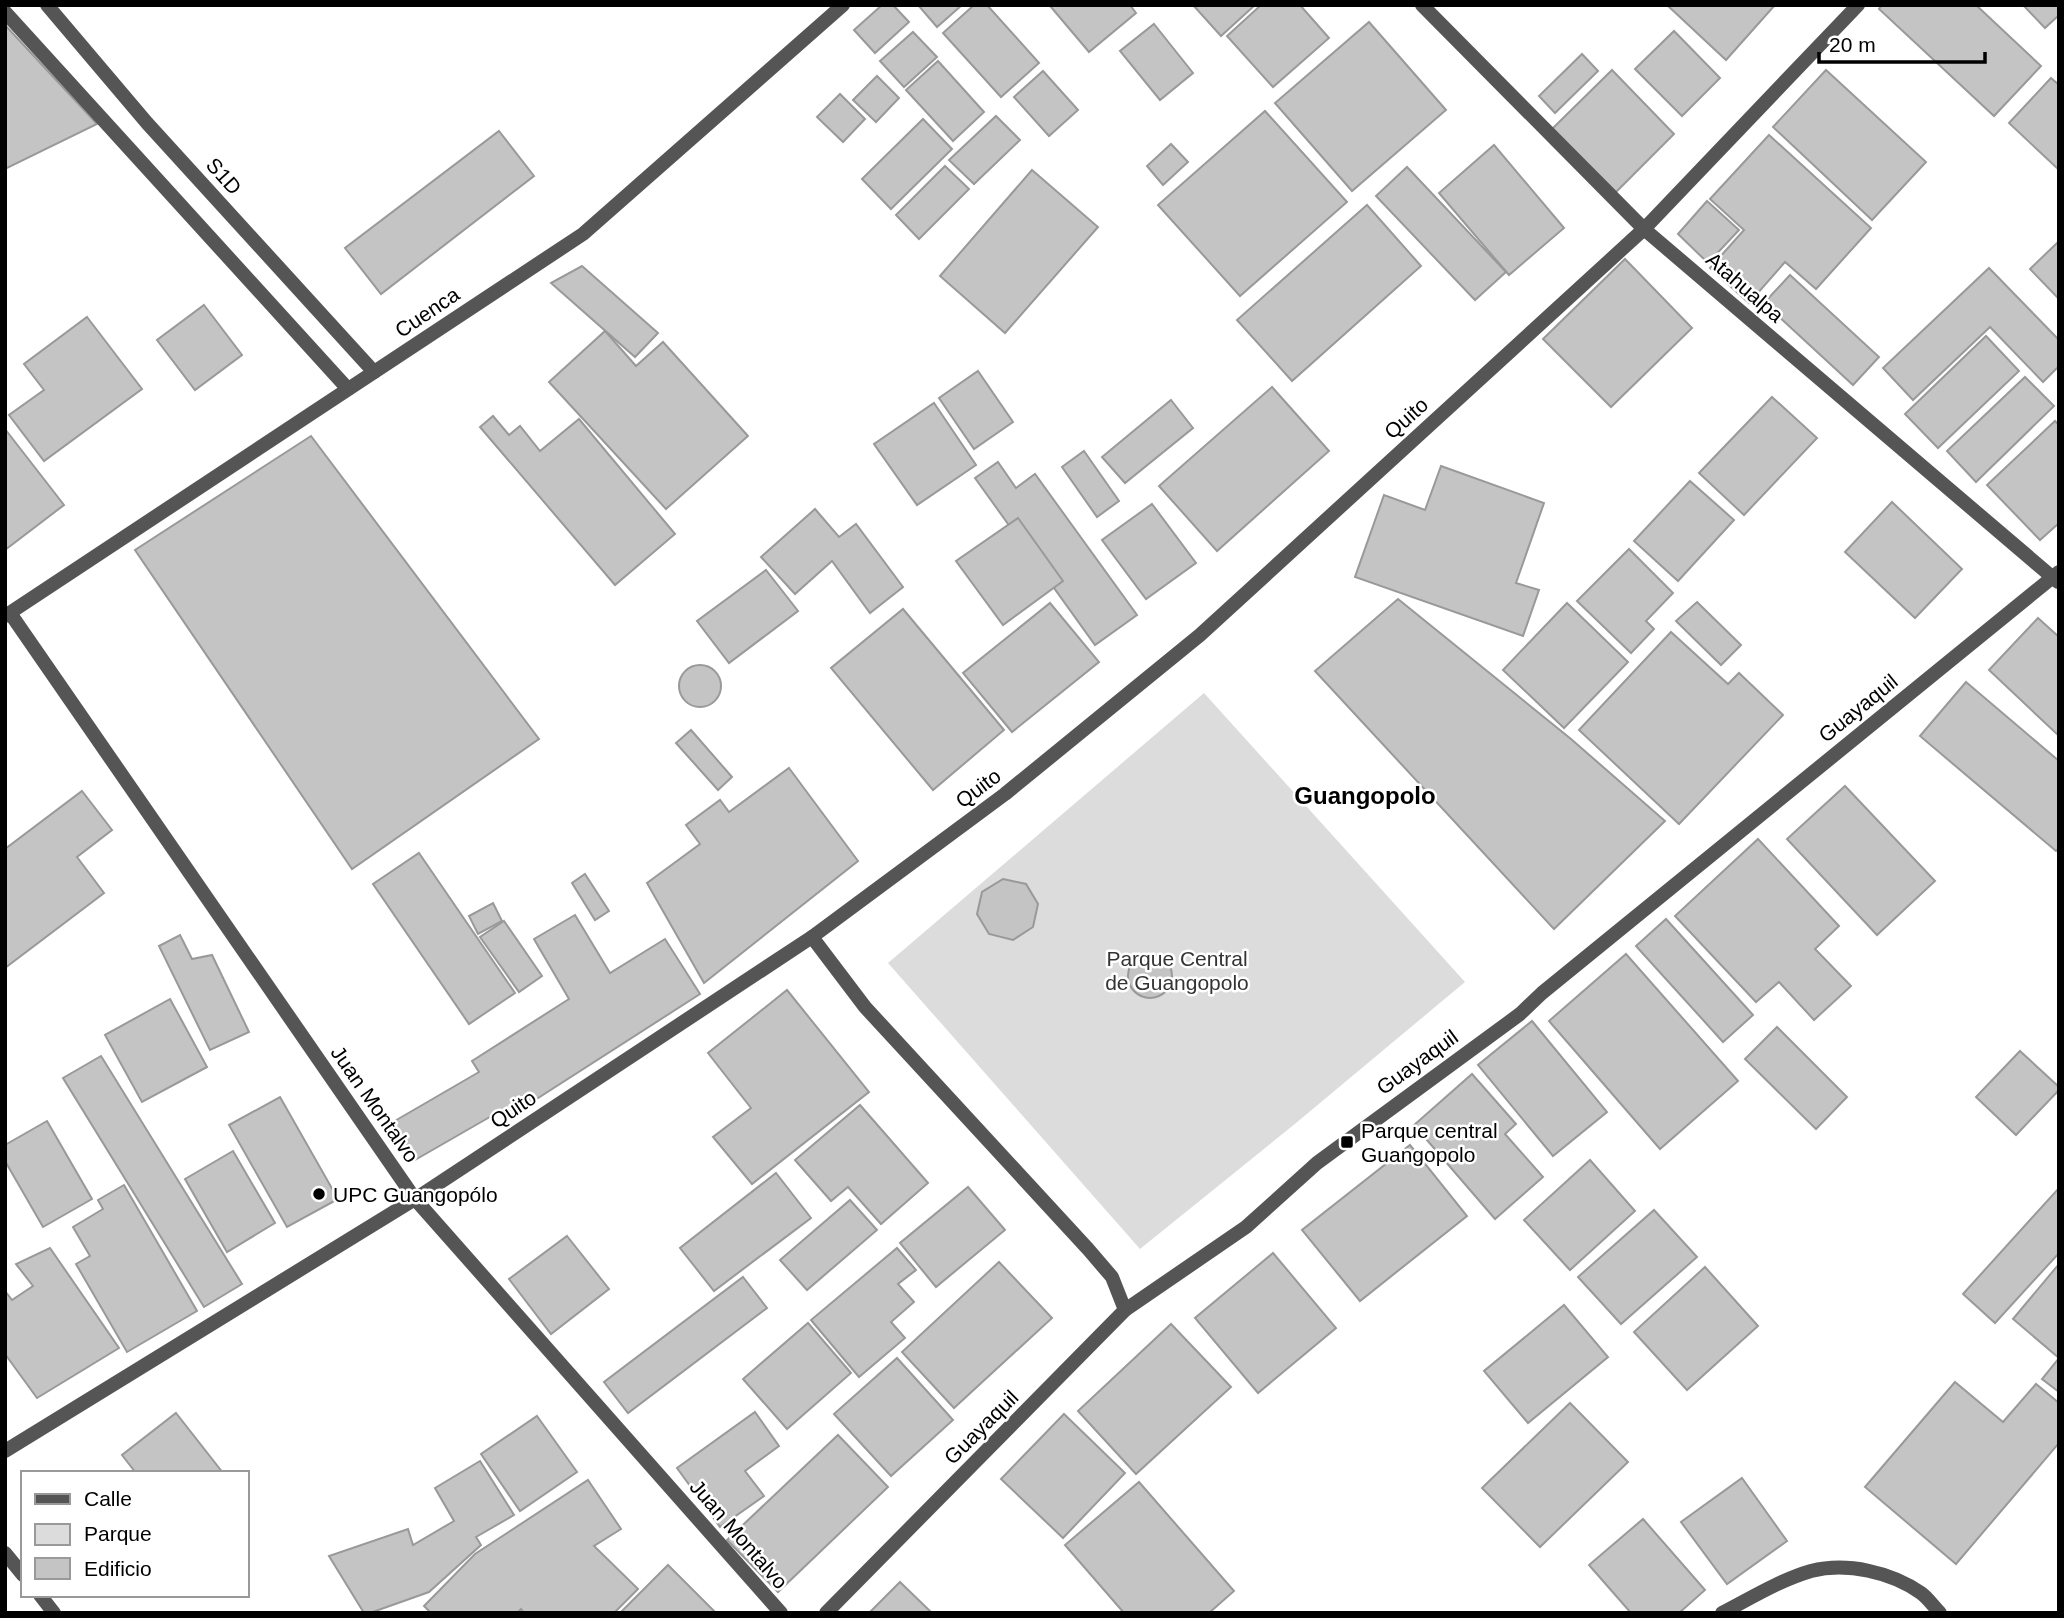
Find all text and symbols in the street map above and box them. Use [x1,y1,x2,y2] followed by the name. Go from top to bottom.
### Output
[1819,21,1985,65] scale bar
[1829,33,1876,56] text: 20 m
[202,153,246,199] street label: S1D
[1702,247,1788,327] street label: Atahualpa
[391,282,464,342] street label: Cuenca
[1380,393,1432,443] street label: Quito
[1814,669,1902,747] street label: Guayaquil
[951,764,1005,812] street label: Quito
[1294,782,1436,809] district label: Guangopolo
[1105,947,1249,994] park label: Parque Central de Guangopolo
[1372,1025,1462,1099] street label: Guayaquil
[326,1041,424,1167] street label: Juan Montalvo
[486,1085,540,1133] street label: Quito
[1361,1119,1498,1166] place label: Parque central Guangopolo
[1339,1134,1355,1150] marker: Parque central Guangopolo
[333,1183,498,1206] place label: UPC Guangopólo
[311,1186,327,1202] marker: UPC Guangopólo
[939,1385,1023,1469] street label: Guayaquil
[21,1471,248,1597] legend
[686,1475,792,1593] street label: Juan Montalvo
[84,1487,132,1510] text: Calle
[84,1522,152,1545] text: Parque
[84,1557,152,1580] text: Edificio

